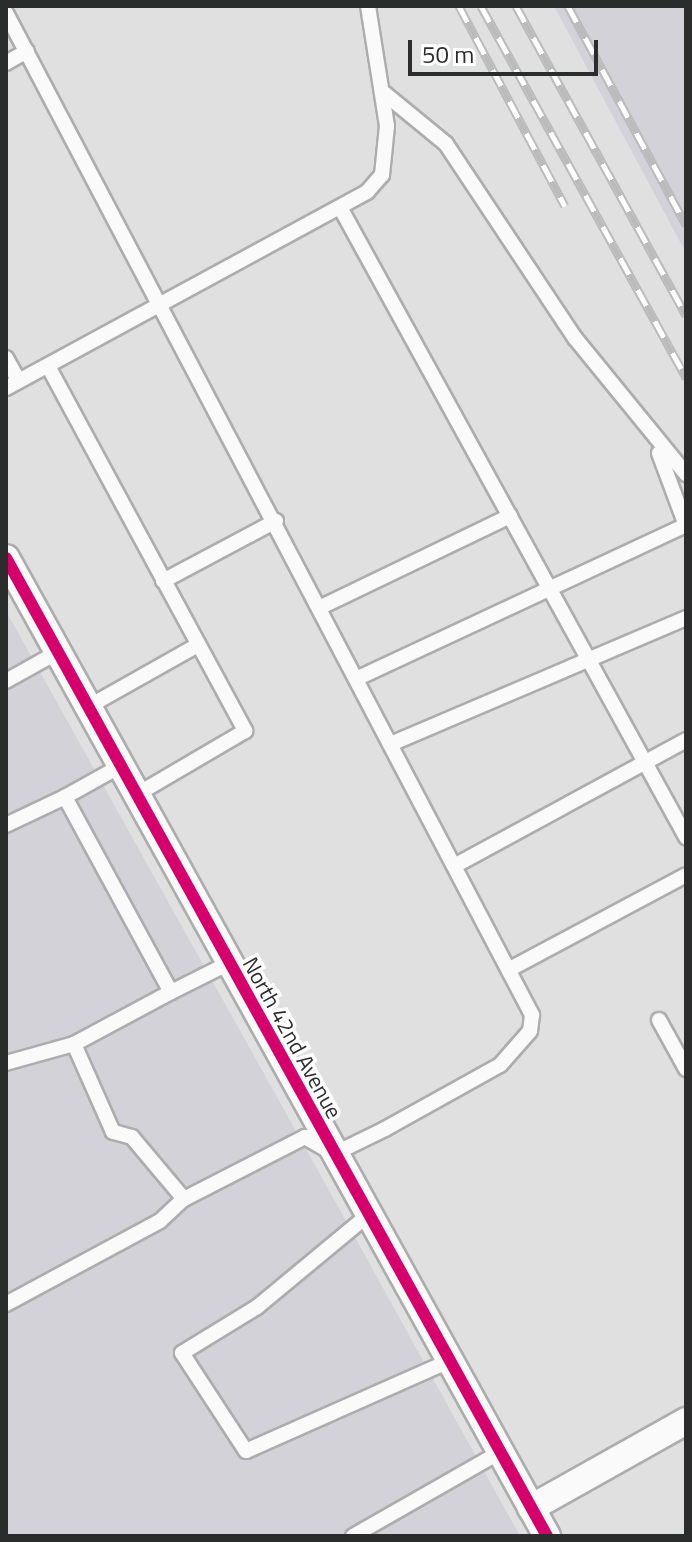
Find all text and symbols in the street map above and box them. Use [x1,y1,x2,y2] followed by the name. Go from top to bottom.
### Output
[412,24,602,74] scale bar
[422,36,474,72] text: 50 m
[237,953,347,1123] street label: North 42nd Avenue

